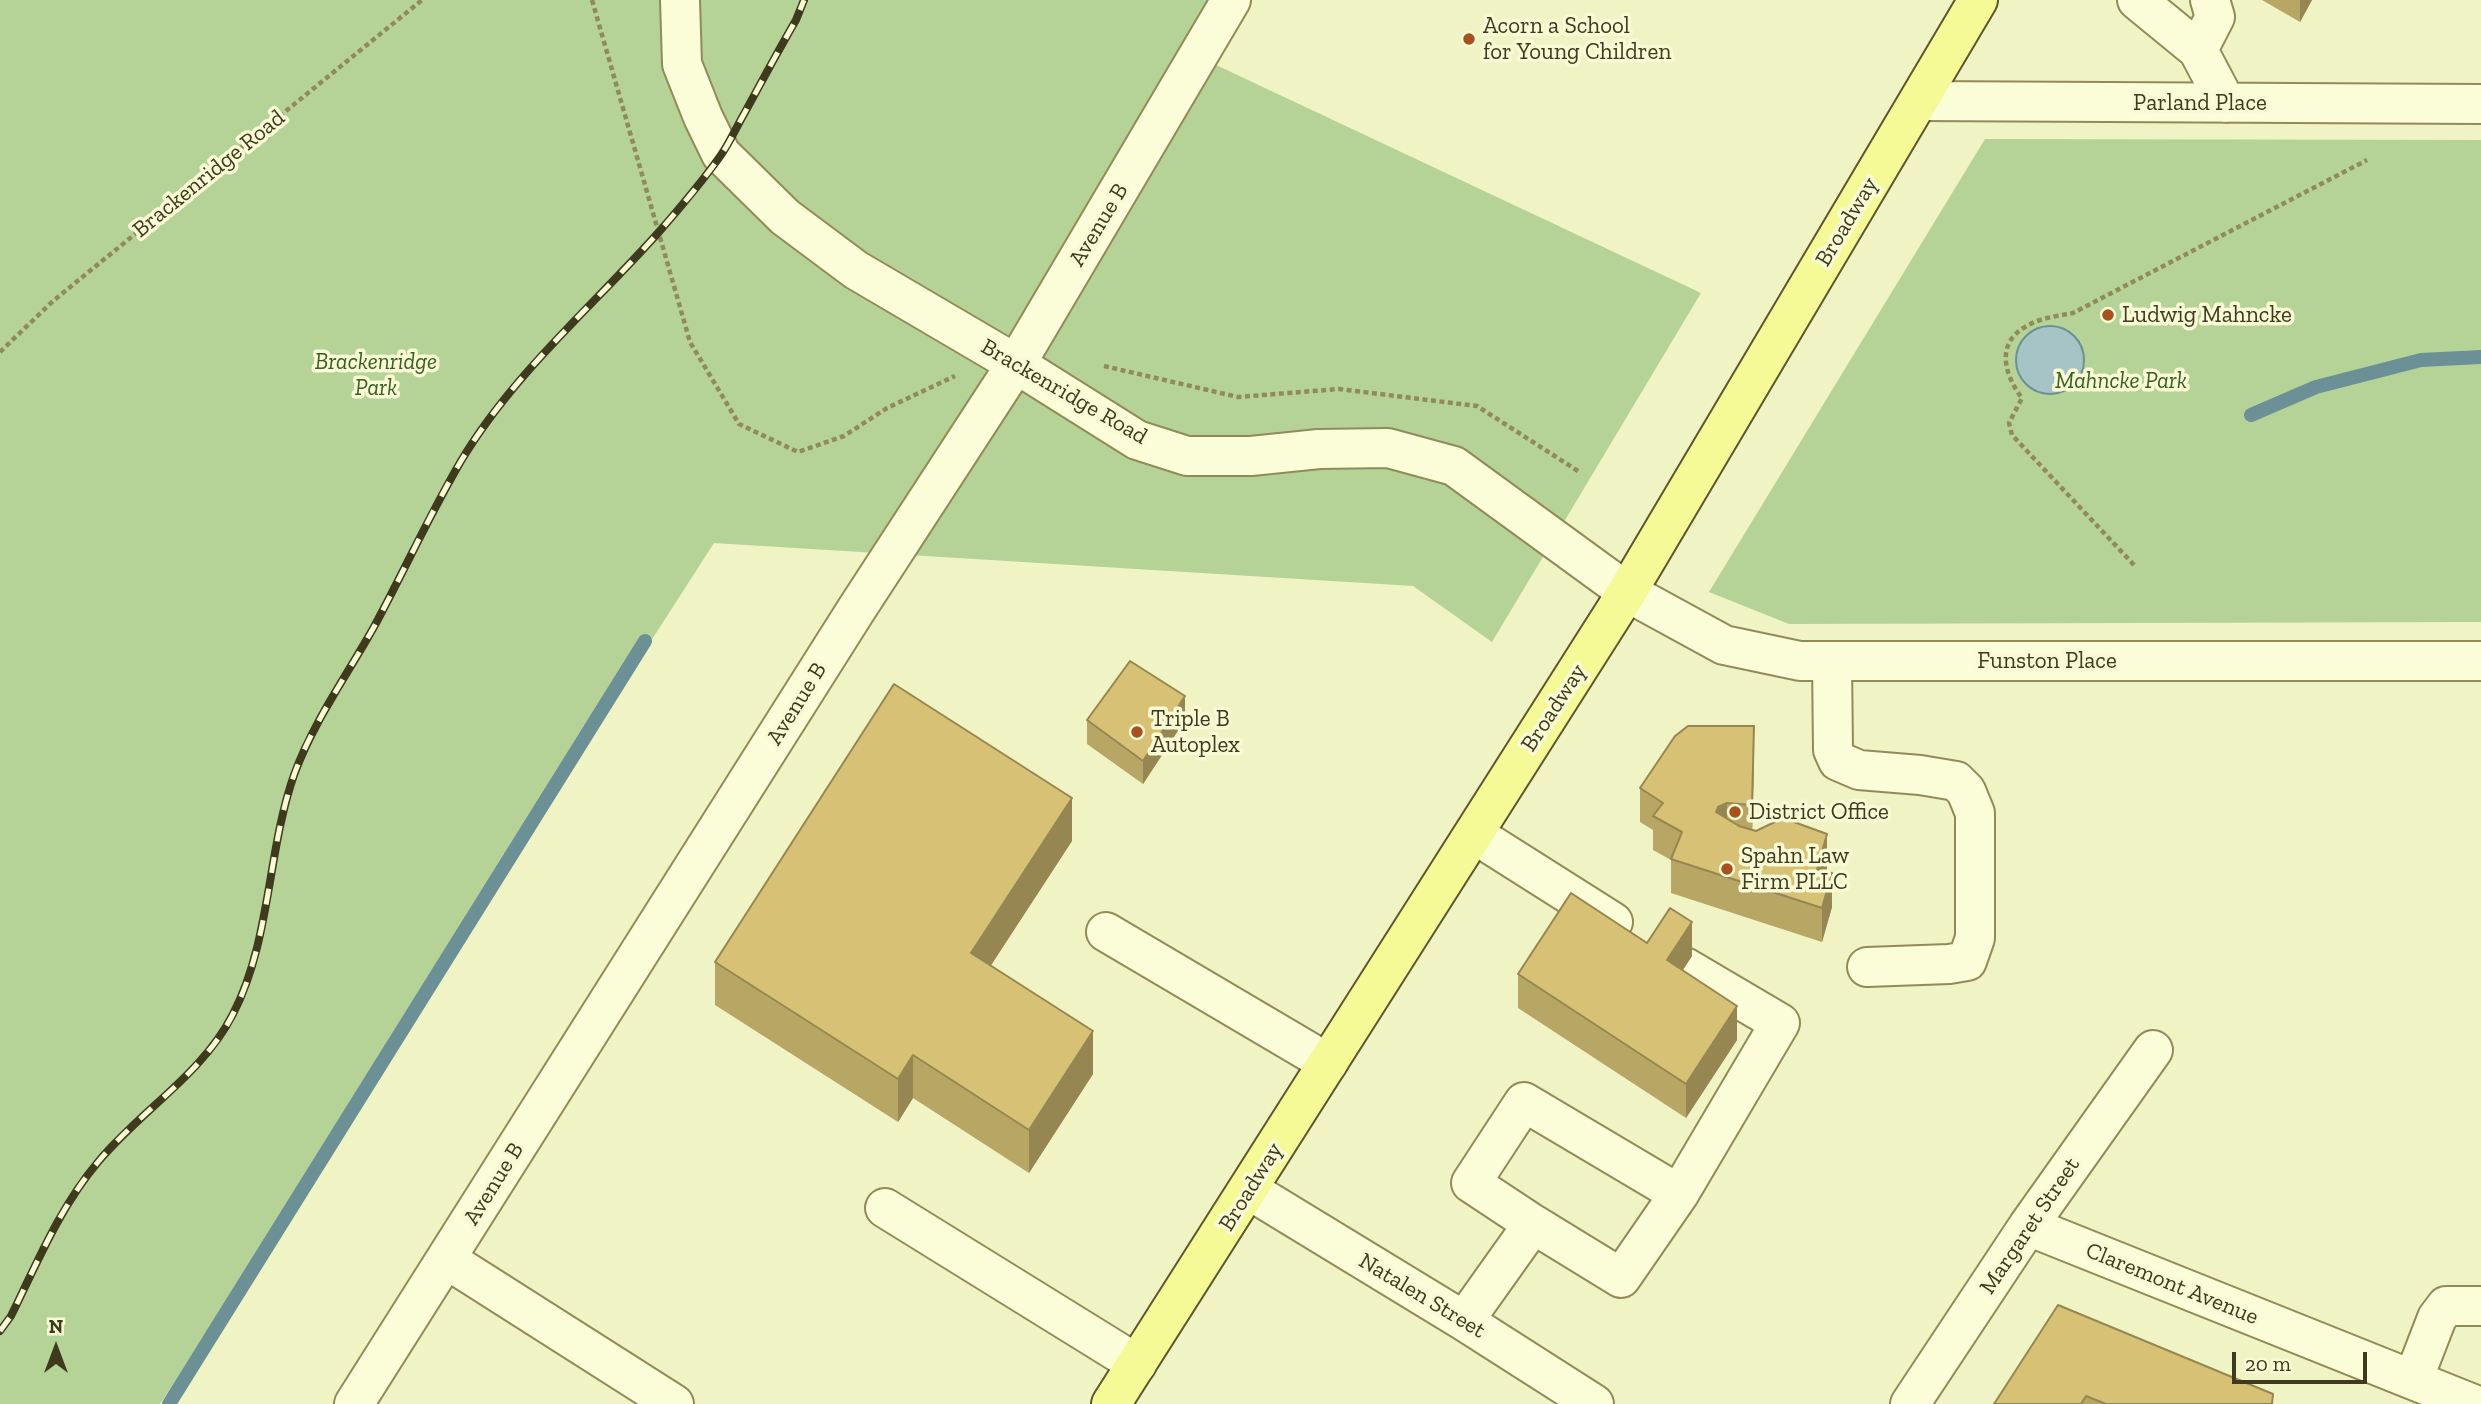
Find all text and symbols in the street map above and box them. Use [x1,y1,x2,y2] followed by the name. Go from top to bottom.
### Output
[1483,12,1671,66] place label: Acorn a School for Young Children
[1461,31,1477,47] marker: Acorn a School for Young Children
[2133,89,2267,117] street label: Parland Place
[127,104,291,244] street label: Brackenridge Road
[1810,173,1884,271] street label: Broadway
[1063,178,1135,272] street label: Avenue B
[2122,301,2292,329] place label: Ludwig Mahncke
[2100,307,2116,323] marker: Ludwig Mahncke
[976,333,1152,451] street label: Brackenridge Road
[315,348,437,402] park label: Brackenridge Park
[2055,367,2187,395] park label: Mahncke Park
[1977,647,2117,675] street label: Funston Place
[761,658,833,750] street label: Avenue B
[1515,659,1593,757] street label: Broadway
[1151,705,1240,759] place label: Triple B Autoplex
[1129,724,1145,740] marker: Triple B Autoplex
[1749,798,1889,826] place label: District Office
[1727,804,1743,820] marker: District Office
[1741,842,1849,896] place label: Spahn Law Firm PLLC
[1719,861,1735,877] marker: Spahn Law Firm PLLC
[458,1138,530,1230] street label: Avenue B
[1213,1138,1289,1236] street label: Broadway
[1974,1152,2086,1300] street label: Margaret Street
[2082,1237,2262,1331] street label: Claremont Avenue
[1354,1247,1490,1345] street label: Natalen Street
[21,1313,91,1383] north arrow
[49,1315,63,1338] text: N
[2236,1338,2371,1382] scale bar
[2245,1351,2291,1376] text: 20 m

